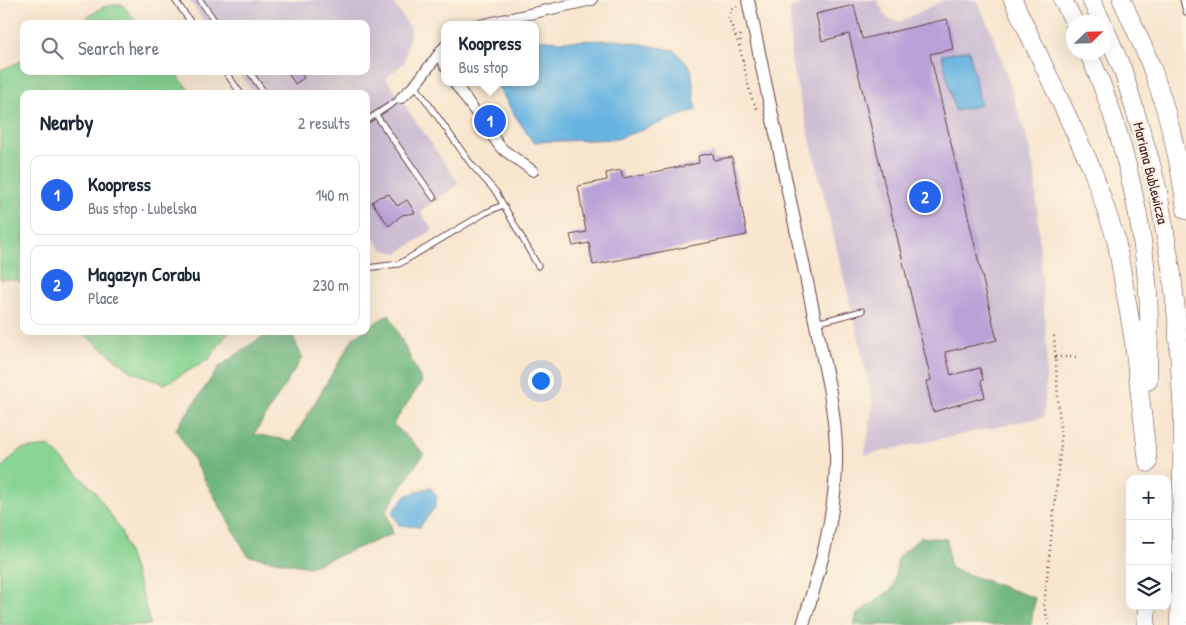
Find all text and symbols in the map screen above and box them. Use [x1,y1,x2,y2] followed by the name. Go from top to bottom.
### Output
[1066,15,1111,60] north arrow
[20,20,370,75] search box
[441,21,539,86] popup
[459,30,521,56] text: Koopress
[38,34,66,62] icon: search
[78,35,159,61] text: Search here
[459,56,508,78] text: Bus stop
[474,102,506,140] pin: 1
[40,108,93,137] text: Nearby
[298,112,350,134] text: 2 results
[1128,120,1174,226] street label: Mariana Bublewicza
[88,171,151,197] text: Koopress
[909,178,941,216] pin: 2
[54,184,60,206] text: 1
[315,184,349,206] text: 140 m
[88,197,197,219] text: Bus stop · Lubelska
[88,261,200,287] text: Magazyn Corabu
[53,274,61,296] text: 2
[313,274,349,296] text: 230 m
[88,287,119,309] text: Place
[528,368,554,394] your location
[1126,475,1171,610] map controls
[1126,475,1171,520] button: +
[1126,520,1171,565] button: −
[1126,565,1171,610] button: layers

